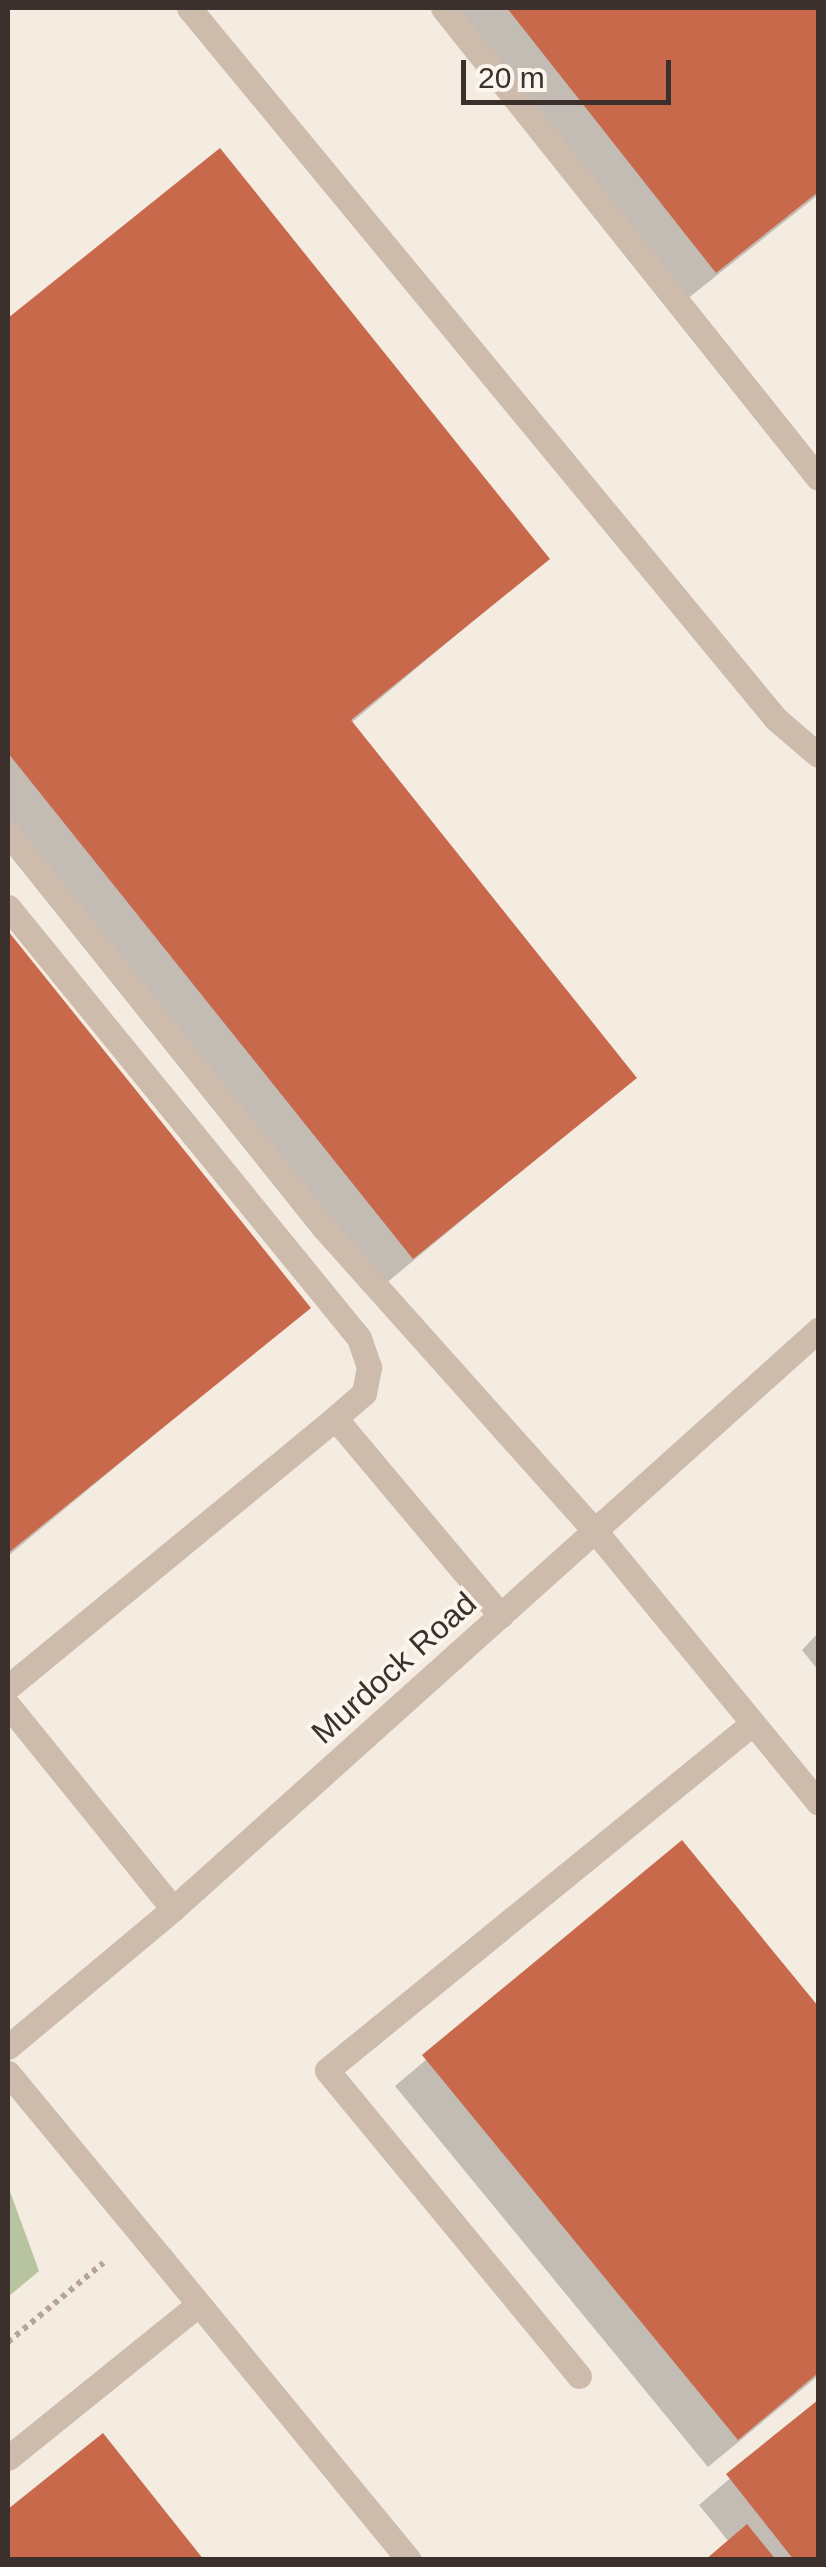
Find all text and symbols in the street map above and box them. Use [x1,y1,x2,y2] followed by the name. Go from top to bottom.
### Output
[466,40,676,102] scale bar
[478,61,545,94] text: 20 m
[304,1584,484,1752] street label: Murdock Road

